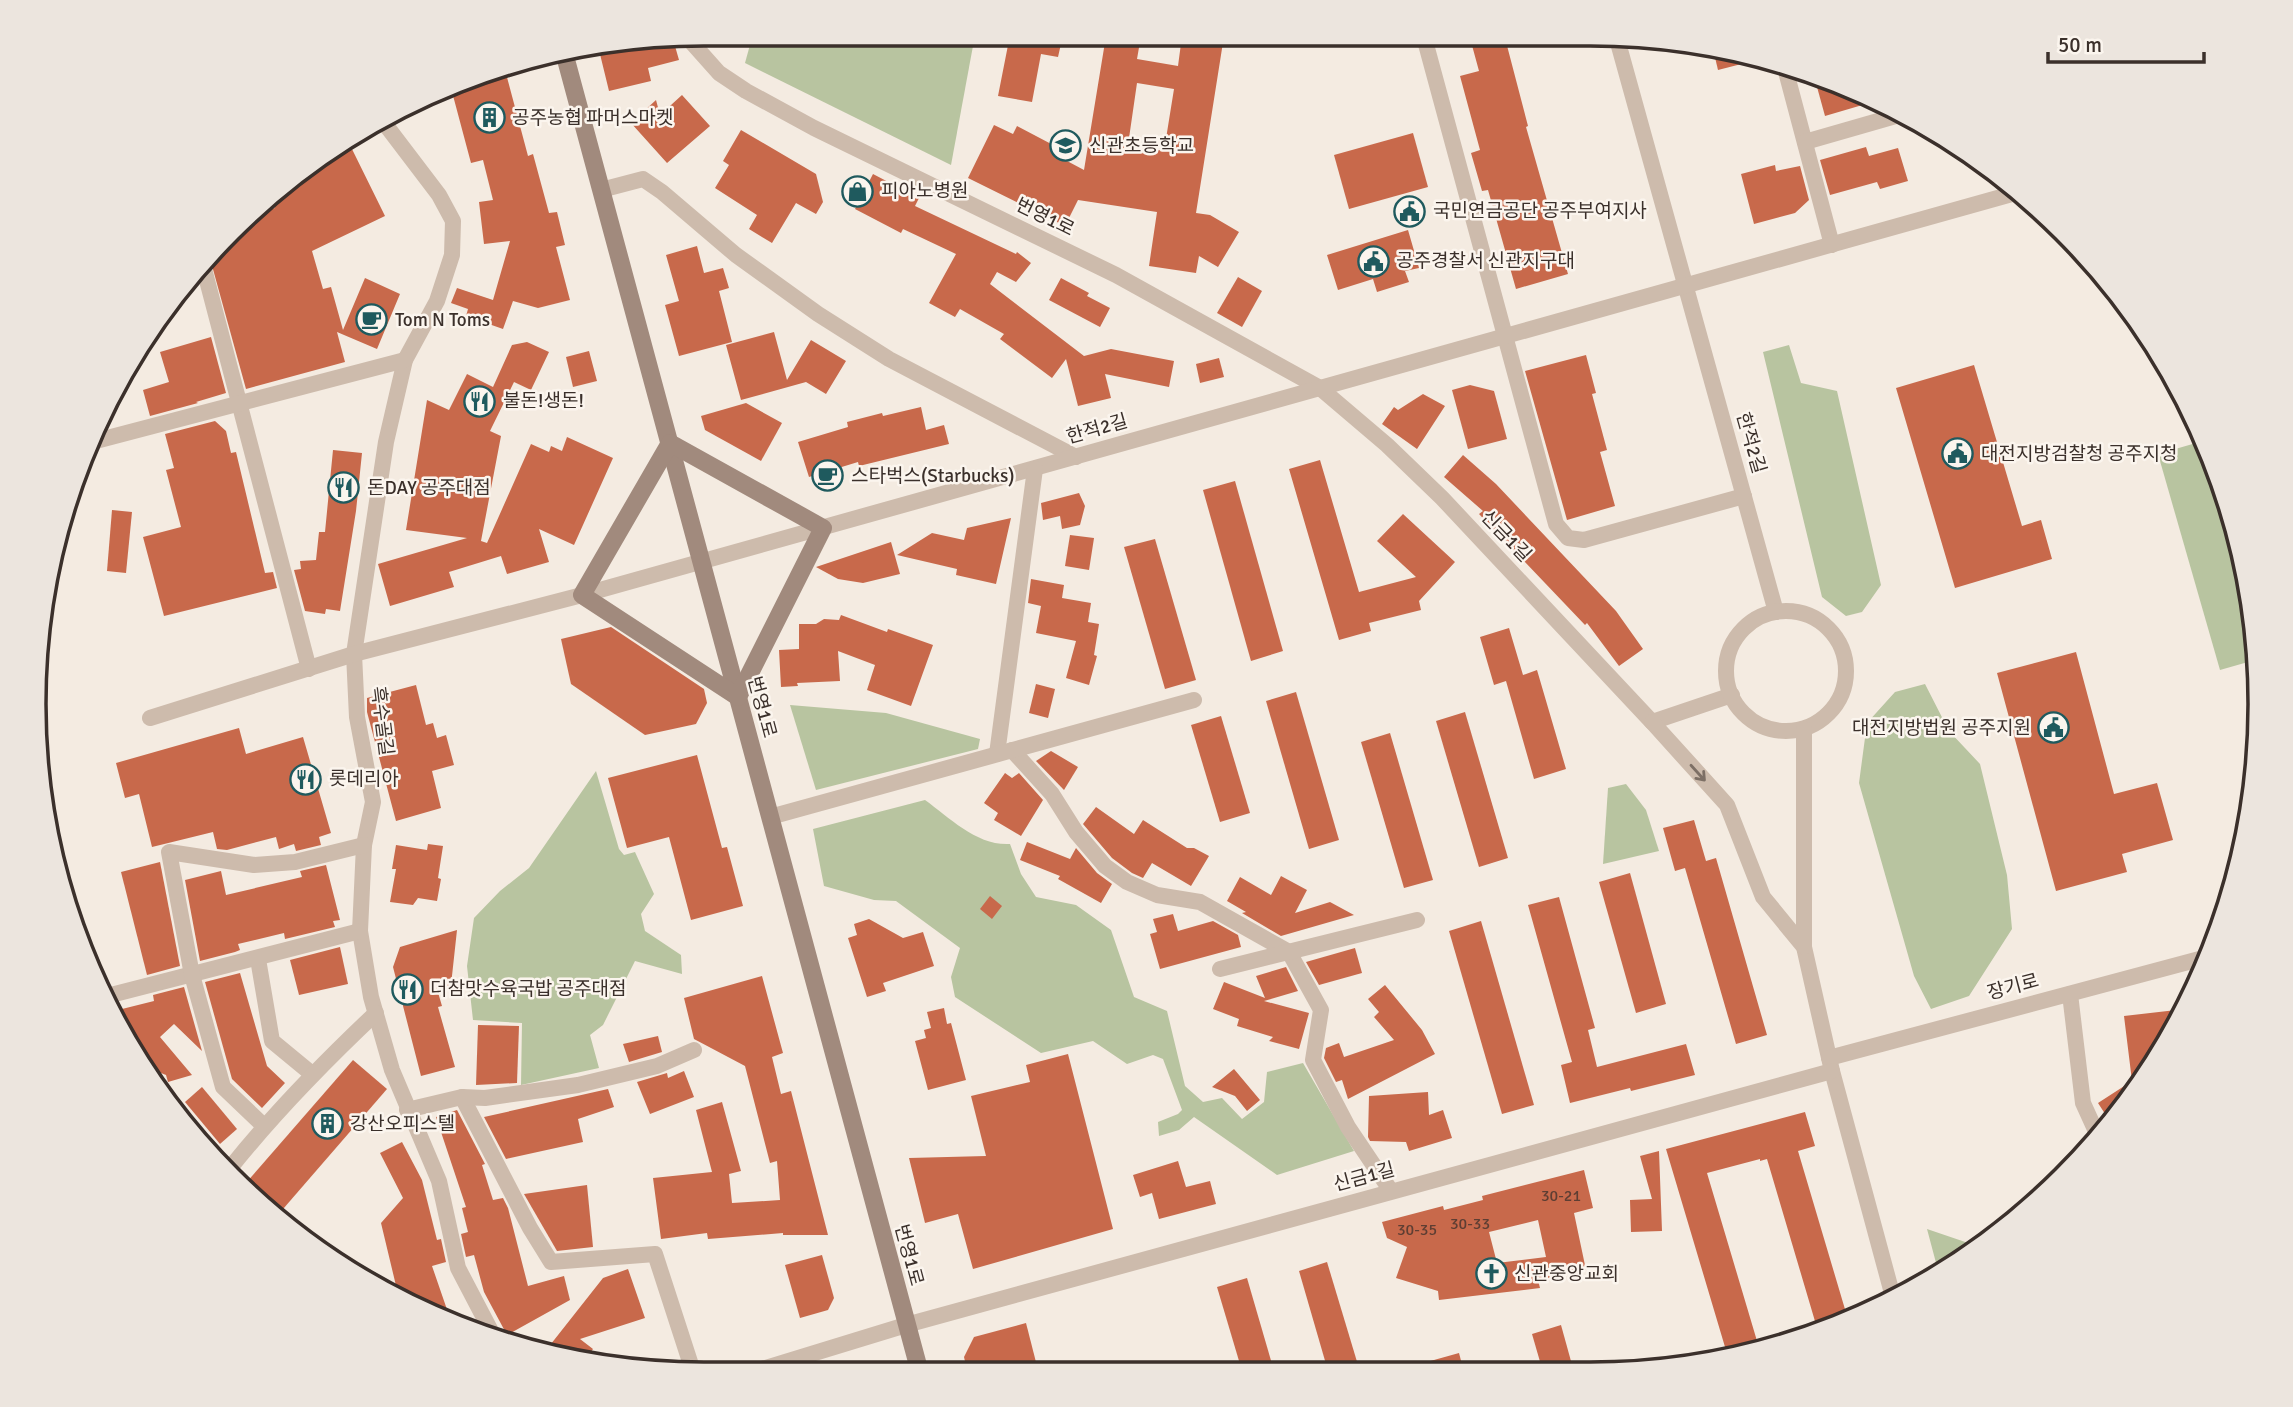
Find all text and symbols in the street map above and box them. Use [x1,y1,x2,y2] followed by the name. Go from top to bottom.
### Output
[2048,21,2204,65] scale bar
[2058,32,2102,58] text: 50 m
[472,101,506,135] building icon: 공주농협 파머스마켓
[512,106,674,130] place label: 공주농협 파머스마켓
[1049,129,1083,163] school or university icon: 신관초등학교
[1089,134,1194,158] place label: 신관초등학교
[841,174,875,208] shop icon: 피아노병원
[881,179,968,203] place label: 피아노병원
[1012,192,1078,242] street label: 번영1로
[1393,194,1427,228] public building icon: 국민연금공단 공주부여지사
[1433,199,1647,223] place label: 국민연금공단 공주부여지사
[1356,244,1390,278] public building icon: 공주경찰서 신관지구대
[1396,249,1575,273] place label: 공주경찰서 신관지구대
[355,303,389,337] cafe icon: Tom N Toms
[395,308,490,332] place label: Tom N Toms
[463,384,497,418] restaurant icon: 불돈!생돈!
[503,389,584,413] place label: 불돈!생돈!
[1064,409,1130,449] street label: 한적2길
[1731,410,1771,476] street label: 한적2길
[1941,437,1975,471] public building icon: 대전지방검찰청 공주지청
[1981,442,2177,466] place label: 대전지방검찰청 공주지청
[811,459,845,493] cafe icon: 스타벅스(Starbucks)
[851,464,1015,488] place label: 스타벅스(Starbucks)
[327,471,361,505] restaurant icon: 돈DAY 공주대점
[367,476,491,500] place label: 돈DAY 공주대점
[1476,505,1536,567] street label: 신금1길
[742,674,782,740] street label: 번영1로
[366,685,398,757] street label: 흑수골길
[2037,711,2071,745] public building icon: 대전지방법원 공주지원
[1852,716,2031,740] place label: 대전지방법원 공주지원
[289,762,323,796] restaurant icon: 롯데리아
[1689,763,1705,781] one-way arrow
[329,767,399,791] place label: 롯데리아
[1985,969,2041,1005] street label: 장기로
[390,972,424,1006] restaurant icon: 더참맛수육국밥 공주대점
[430,977,626,1001] place label: 더참맛수육국밥 공주대점
[310,1107,344,1141] building icon: 강산오피스텔
[350,1112,455,1136] place label: 강산오피스텔
[1331,1157,1397,1197] street label: 신금1길
[1541,1186,1581,1206] house number: 30-21
[1450,1214,1490,1234] house number: 30-33
[1397,1220,1437,1240] house number: 30-35
[889,1222,929,1288] street label: 번영1로
[1474,1257,1508,1291] church icon: 신관중앙교회
[1514,1262,1619,1286] place label: 신관중앙교회

